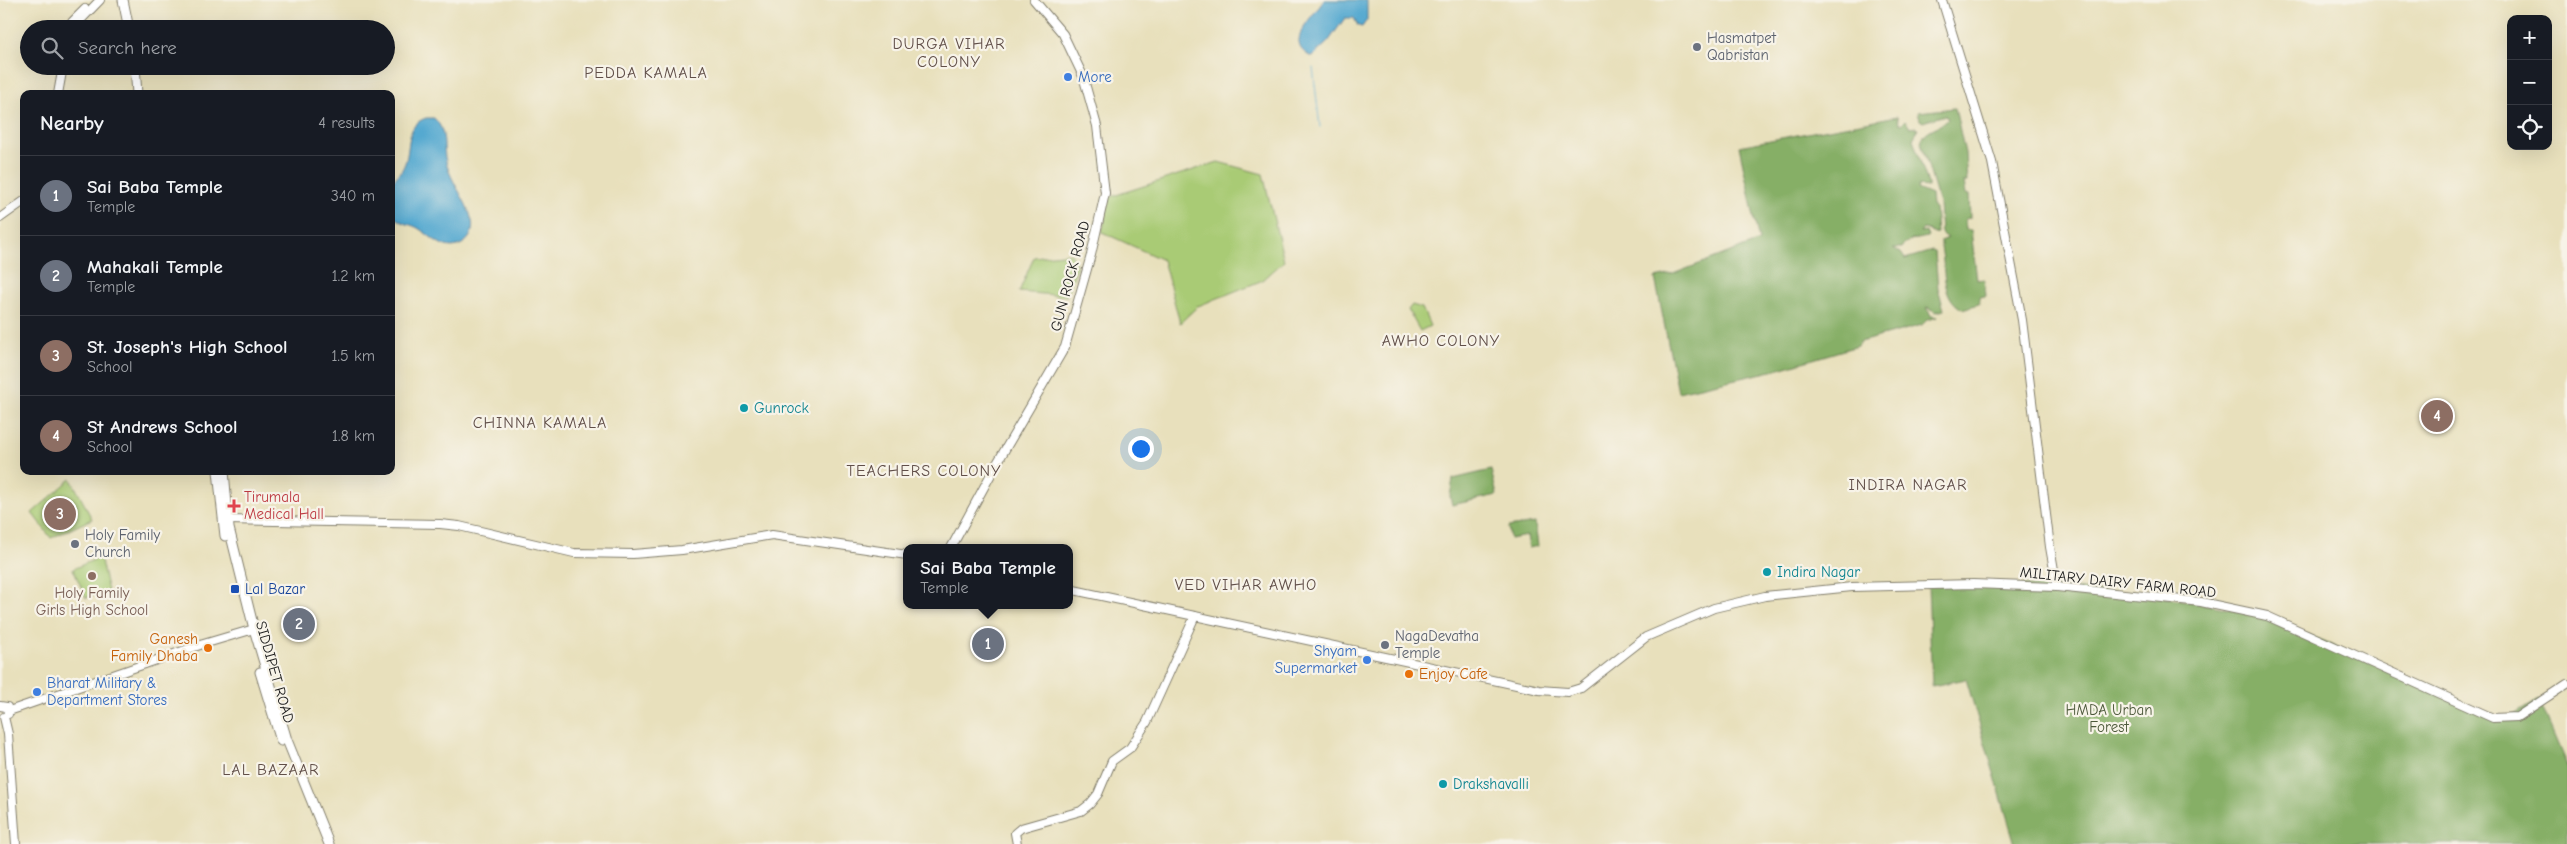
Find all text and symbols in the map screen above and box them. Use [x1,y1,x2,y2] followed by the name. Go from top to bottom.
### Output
[2507,15,2552,150] map controls
[2507,15,2552,60] button: +
[20,20,395,75] search box
[1707,29,1777,64] place label: Hasmatpet Qabristan
[38,34,66,62] icon: search
[892,35,1006,71] district label: DURGA VIHAR COLONY
[78,37,177,59] text: Search here
[1691,41,1703,53] marker: Hasmatpet Qabristan
[2507,60,2552,105] button: −
[584,64,708,82] district label: PEDDA KAMALA
[1078,68,1112,86] place label: More
[1062,71,1074,83] marker: More
[2507,105,2552,150] button: locate
[40,111,104,135] text: Nearby
[318,114,375,132] text: 4 results
[87,176,223,198] text: Sai Baba Temple
[53,187,59,205] text: 1
[331,187,375,205] text: 340 m
[87,198,135,216] text: Temple
[1047,219,1093,333] street label: GUN ROCK ROAD
[87,256,223,278] text: Mahakali Temple
[52,267,60,285] text: 2
[332,267,375,285] text: 1.2 km
[87,278,135,296] text: Temple
[1382,332,1500,350] district label: AWHO COLONY
[87,336,288,358] text: St. Joseph's High School
[52,347,60,365] text: 3
[331,347,375,365] text: 1.5 km
[87,358,133,376] text: School
[2421,397,2453,435] pin: 4
[754,399,810,417] place label: Gunrock
[738,402,750,414] marker: Gunrock
[473,414,607,432] district label: CHINNA KAMALA
[87,416,238,438] text: St Andrews School
[52,427,60,445] text: 4
[332,427,375,445] text: 1.8 km
[1128,436,1154,462] your location
[87,438,133,456] text: School
[847,462,1001,480] district label: TEACHERS COLONY
[1849,476,1967,494] district label: INDIRA NAGAR
[244,488,324,523] place label: Tirumala Medical Hall
[44,495,76,533] pin: 3
[228,500,240,512] marker: Tirumala Medical Hall
[85,526,160,561] place label: Holy Family Church
[69,538,81,550] marker: Holy Family Church
[903,544,1073,609] popup
[920,557,1056,579] text: Sai Baba Temple
[1777,563,1860,581] place label: Indira Nagar
[2019,563,2217,601] street label: MILITARY DAIRY FARM ROAD
[1761,566,1773,578] marker: Indira Nagar
[86,570,98,582] marker: Holy Family Girls High School
[1175,576,1317,594] district label: VED VIHAR AWHO
[920,579,969,597] text: Temple
[245,580,305,598] place label: Lal Bazar
[229,583,241,595] marker: Lal Bazar
[36,584,148,619] place label: Holy Family Girls High School
[283,605,315,643] pin: 2
[252,619,298,725] street label: SIDDIPET ROAD
[972,625,1004,663] pin: 1
[1395,627,1479,662] place label: NagaDevatha Temple
[111,630,198,665] place label: Ganesh Family Dhaba
[1379,639,1391,651] marker: NagaDevatha Temple
[202,642,214,654] marker: Ganesh Family Dhaba
[1275,642,1358,677] place label: Shyam Supermarket
[1361,654,1373,666] marker: Shyam Supermarket
[1419,665,1488,683] place label: Enjoy Cafe
[1403,668,1415,680] marker: Enjoy Cafe
[47,674,167,709] place label: Bharat Military & Department Stores
[31,686,43,698] marker: Bharat Military & Department Stores
[2066,701,2152,736] park label: HMDA Urban Forest
[222,761,320,779] district label: LAL BAZAAR
[1453,775,1529,793] place label: Drakshavalli
[1437,778,1449,790] marker: Drakshavalli

